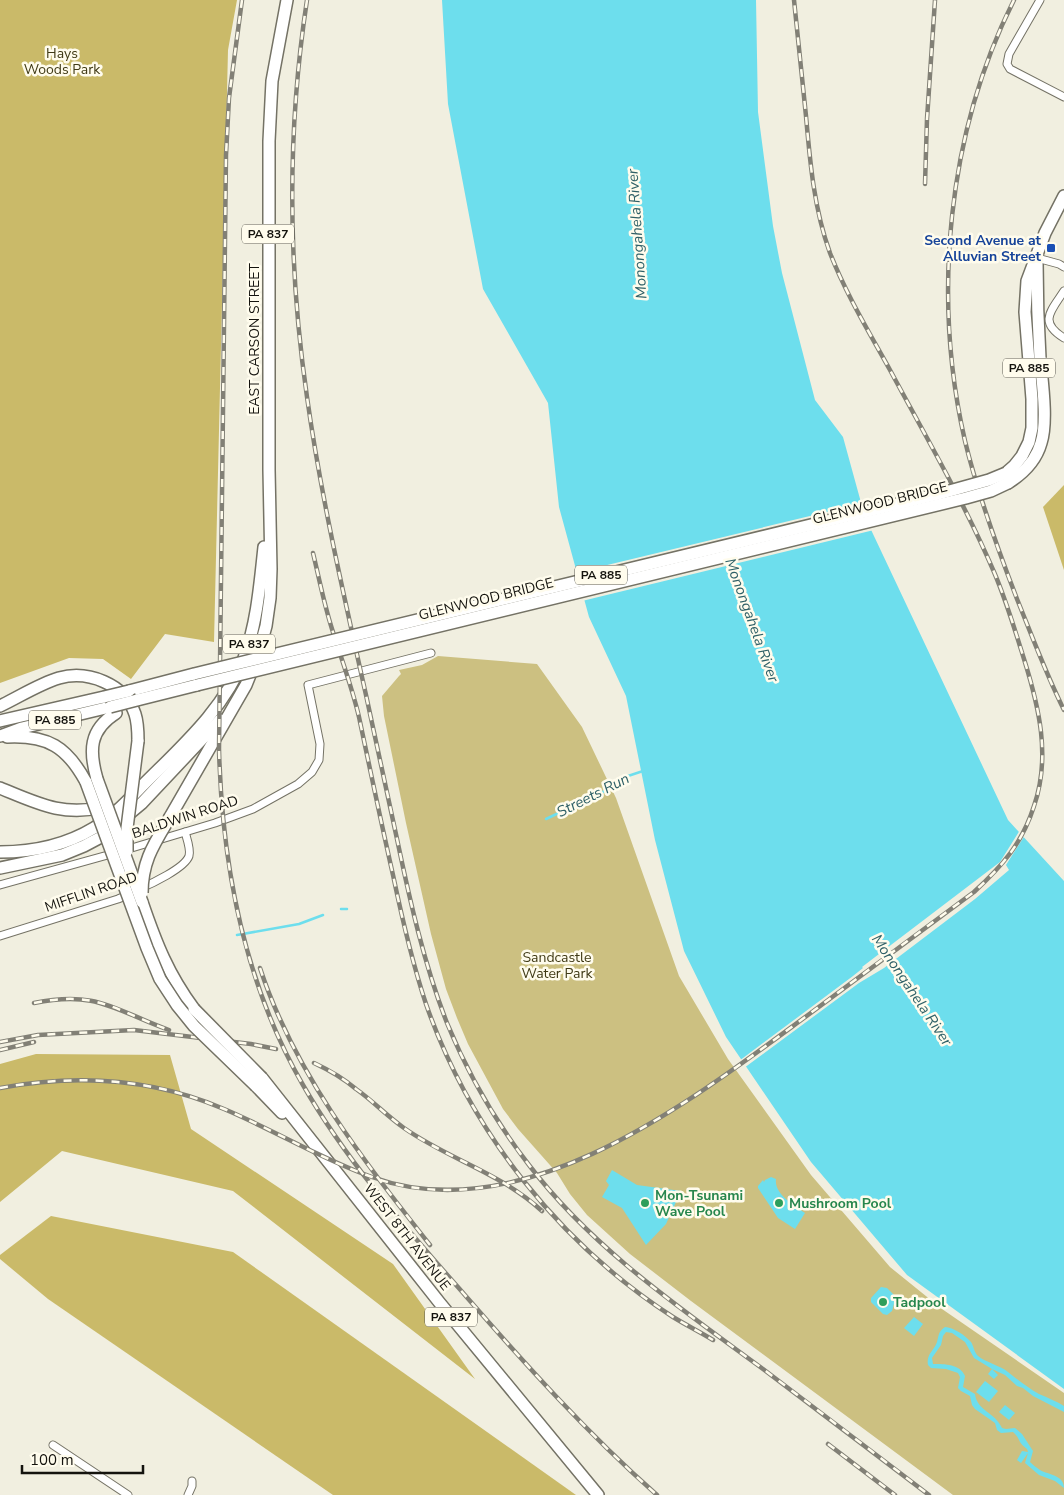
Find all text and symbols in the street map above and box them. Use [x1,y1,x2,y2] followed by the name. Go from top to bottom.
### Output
[24,44,101,79] park label: Hays Woods Park
[622,168,652,300] water label: Monongahela River
[242,224,294,243] road number: PA 837
[924,231,1042,266] place label: Second Avenue at Alluvian Street
[1045,242,1057,254] marker: Second Avenue at Alluvian Street
[245,263,264,415] street label: EAST CARSON STREET
[1003,358,1055,378] road number: PA 885
[811,477,949,529] street label: GLENWOOD BRIDGE
[720,555,784,685] water label: Monongahela River
[575,566,627,584] road number: PA 885
[417,573,555,625] street label: GLENWOOD BRIDGE
[223,634,275,654] road number: PA 837
[29,710,81,730] road number: PA 885
[553,768,633,822] water label: Streets Run
[129,791,241,843] street label: BALDWIN ROAD
[42,867,140,917] street label: MIFFLIN ROAD
[867,930,957,1050] water label: Monongahela River
[522,948,593,983] park label: Sandcastle Water Park
[359,1180,455,1294] street label: WEST 8TH AVENUE
[655,1186,743,1221] place label: Mon-Tsunami Wave Pool
[789,1194,892,1213] place label: Mushroom Pool
[639,1197,651,1209] marker: Mon-Tsunami Wave Pool
[773,1197,785,1209] marker: Mushroom Pool
[893,1293,946,1312] place label: Tadpool
[877,1296,889,1308] marker: Tadpool
[425,1308,477,1326] road number: PA 837
[22,1442,144,1474] scale bar
[30,1450,74,1470] text: 100 m

